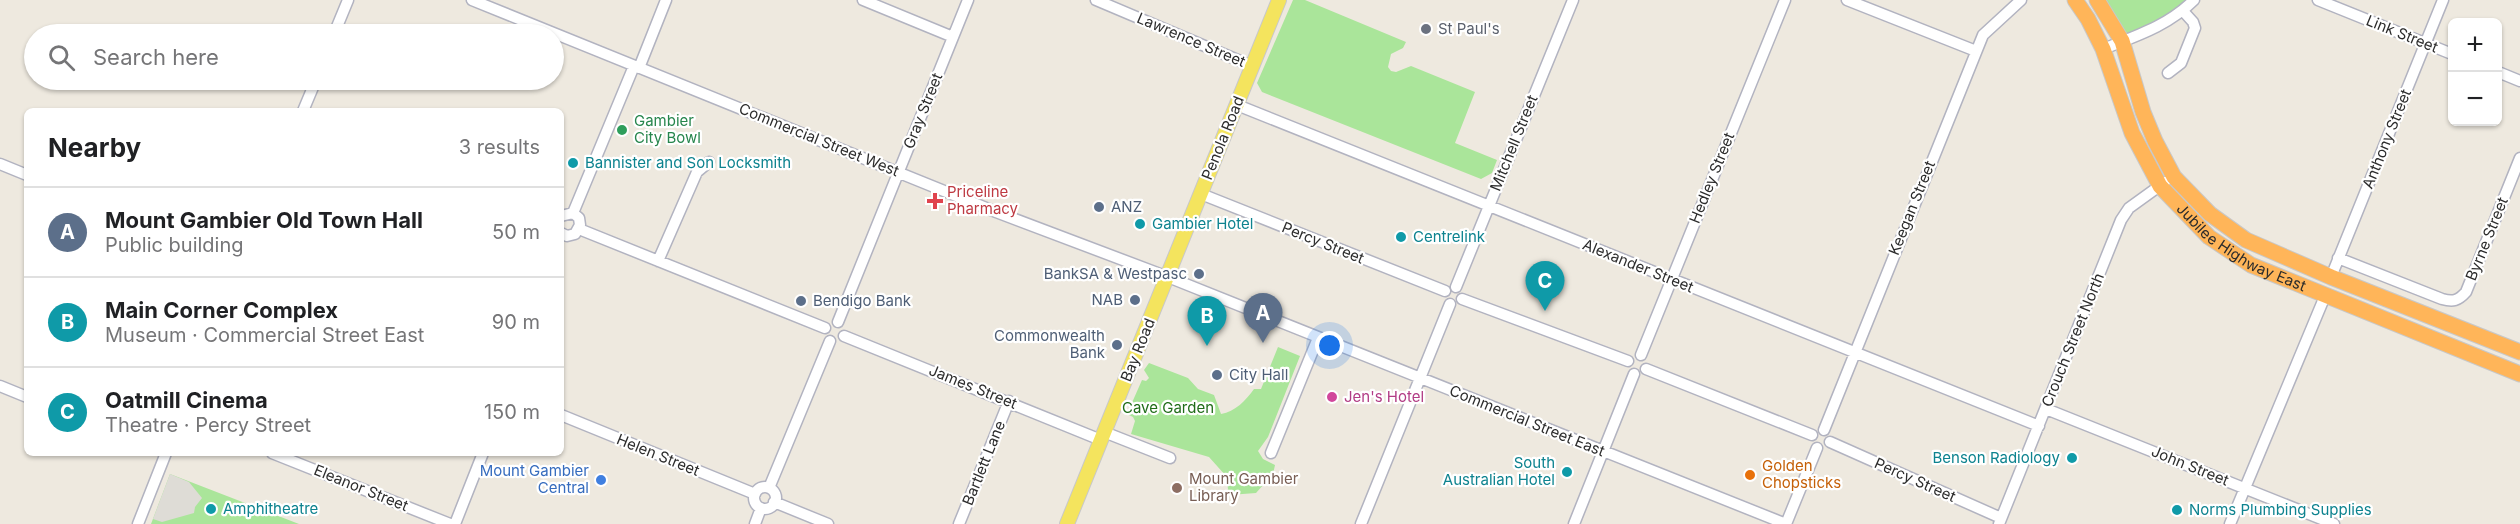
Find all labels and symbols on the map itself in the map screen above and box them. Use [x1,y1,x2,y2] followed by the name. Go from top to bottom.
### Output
[1134,8,1248,71] street label: Lawrence Street
[2364,11,2441,57] street label: Link Street
[1438,19,1500,38] place label: St Paul's
[1419,22,1433,36] marker: St Paul's
[899,70,946,151] street label: Gray Street
[2358,86,2415,191] street label: Anthony Street
[1486,92,1541,194] street label: Mitchell Street
[1197,93,1248,182] street label: Penola Road
[736,99,902,180] street label: Commercial Street West
[634,111,701,147] place label: Gambier City Bowl
[615,123,629,137] marker: Gambier City Bowl
[1685,130,1738,226] street label: Hedley Street
[585,153,791,172] place label: Bannister and Son Locksmith
[566,156,580,170] marker: Bannister and Son Locksmith
[1884,158,1939,258] street label: Keegan Street
[947,182,1019,218] place label: Priceline Pharmacy
[928,194,942,208] marker: Priceline Pharmacy
[2461,194,2512,283] street label: Byrne Street
[1111,197,1142,216] place label: ANZ
[2173,199,2309,295] street label: Jubilee Highway East
[1092,200,1106,214] marker: ANZ
[1152,214,1253,233] place label: Gambier Hotel
[1133,217,1147,231] marker: Gambier Hotel
[1279,217,1367,268] street label: Percy Street
[1413,227,1486,246] place label: Centrelink
[1394,230,1408,244] marker: Centrelink
[1580,235,1697,296] street label: Alexander Street
[1526,262,1564,311] pin: C
[1044,264,1187,283] place label: BankSA & Westpasc
[1192,267,1206,281] marker: BankSA & Westpasc
[2037,270,2108,409] street label: Crouch Street North
[1092,290,1123,309] place label: NAB
[813,291,912,310] place label: Bendigo Bank
[1128,293,1142,307] marker: NAB
[794,294,808,308] marker: Bendigo Bank
[1244,294,1282,343] pin: A
[1188,296,1226,346] pin: B
[1116,315,1159,384] street label: Bay Road
[994,326,1106,362] place label: Commonwealth Bank
[1315,331,1344,360] your location
[1110,338,1124,352] marker: Commonwealth Bank
[926,360,1020,413] street label: James Street
[1229,365,1288,384] place label: City Hall
[1210,368,1224,382] marker: City Hall
[1447,381,1608,460] street label: Commercial Street East
[1344,387,1424,406] place label: Jen's Hotel
[1325,390,1339,404] marker: Jen's Hotel
[1122,398,1214,417] park label: Cave Garden
[958,418,1009,508] street label: Bartlett Lane
[614,429,702,480] street label: Helen Street
[2149,441,2232,490] street label: John Street
[1933,448,2061,467] place label: Benson Radiology
[2065,451,2079,465] marker: Benson Radiology
[1443,453,1555,489] place label: South Australian Hotel
[1872,453,1959,506] street label: Percy Street
[1762,456,1841,492] place label: Golden Chopsticks
[311,460,411,515] street label: Eleanor Street
[480,461,589,497] place label: Mount Gambier Central
[1560,465,1574,479] marker: South Australian Hotel
[1743,468,1757,482] marker: Golden Chopsticks
[1189,469,1299,505] place label: Mount Gambier Library
[594,473,608,487] marker: Mount Gambier Central
[1170,481,1184,495] marker: Mount Gambier Library
[223,499,318,518] place label: Amphitheatre
[2189,500,2372,519] place label: Norms Plumbing Supplies
[204,502,218,516] marker: Amphitheatre
[2170,503,2184,517] marker: Norms Plumbing Supplies

